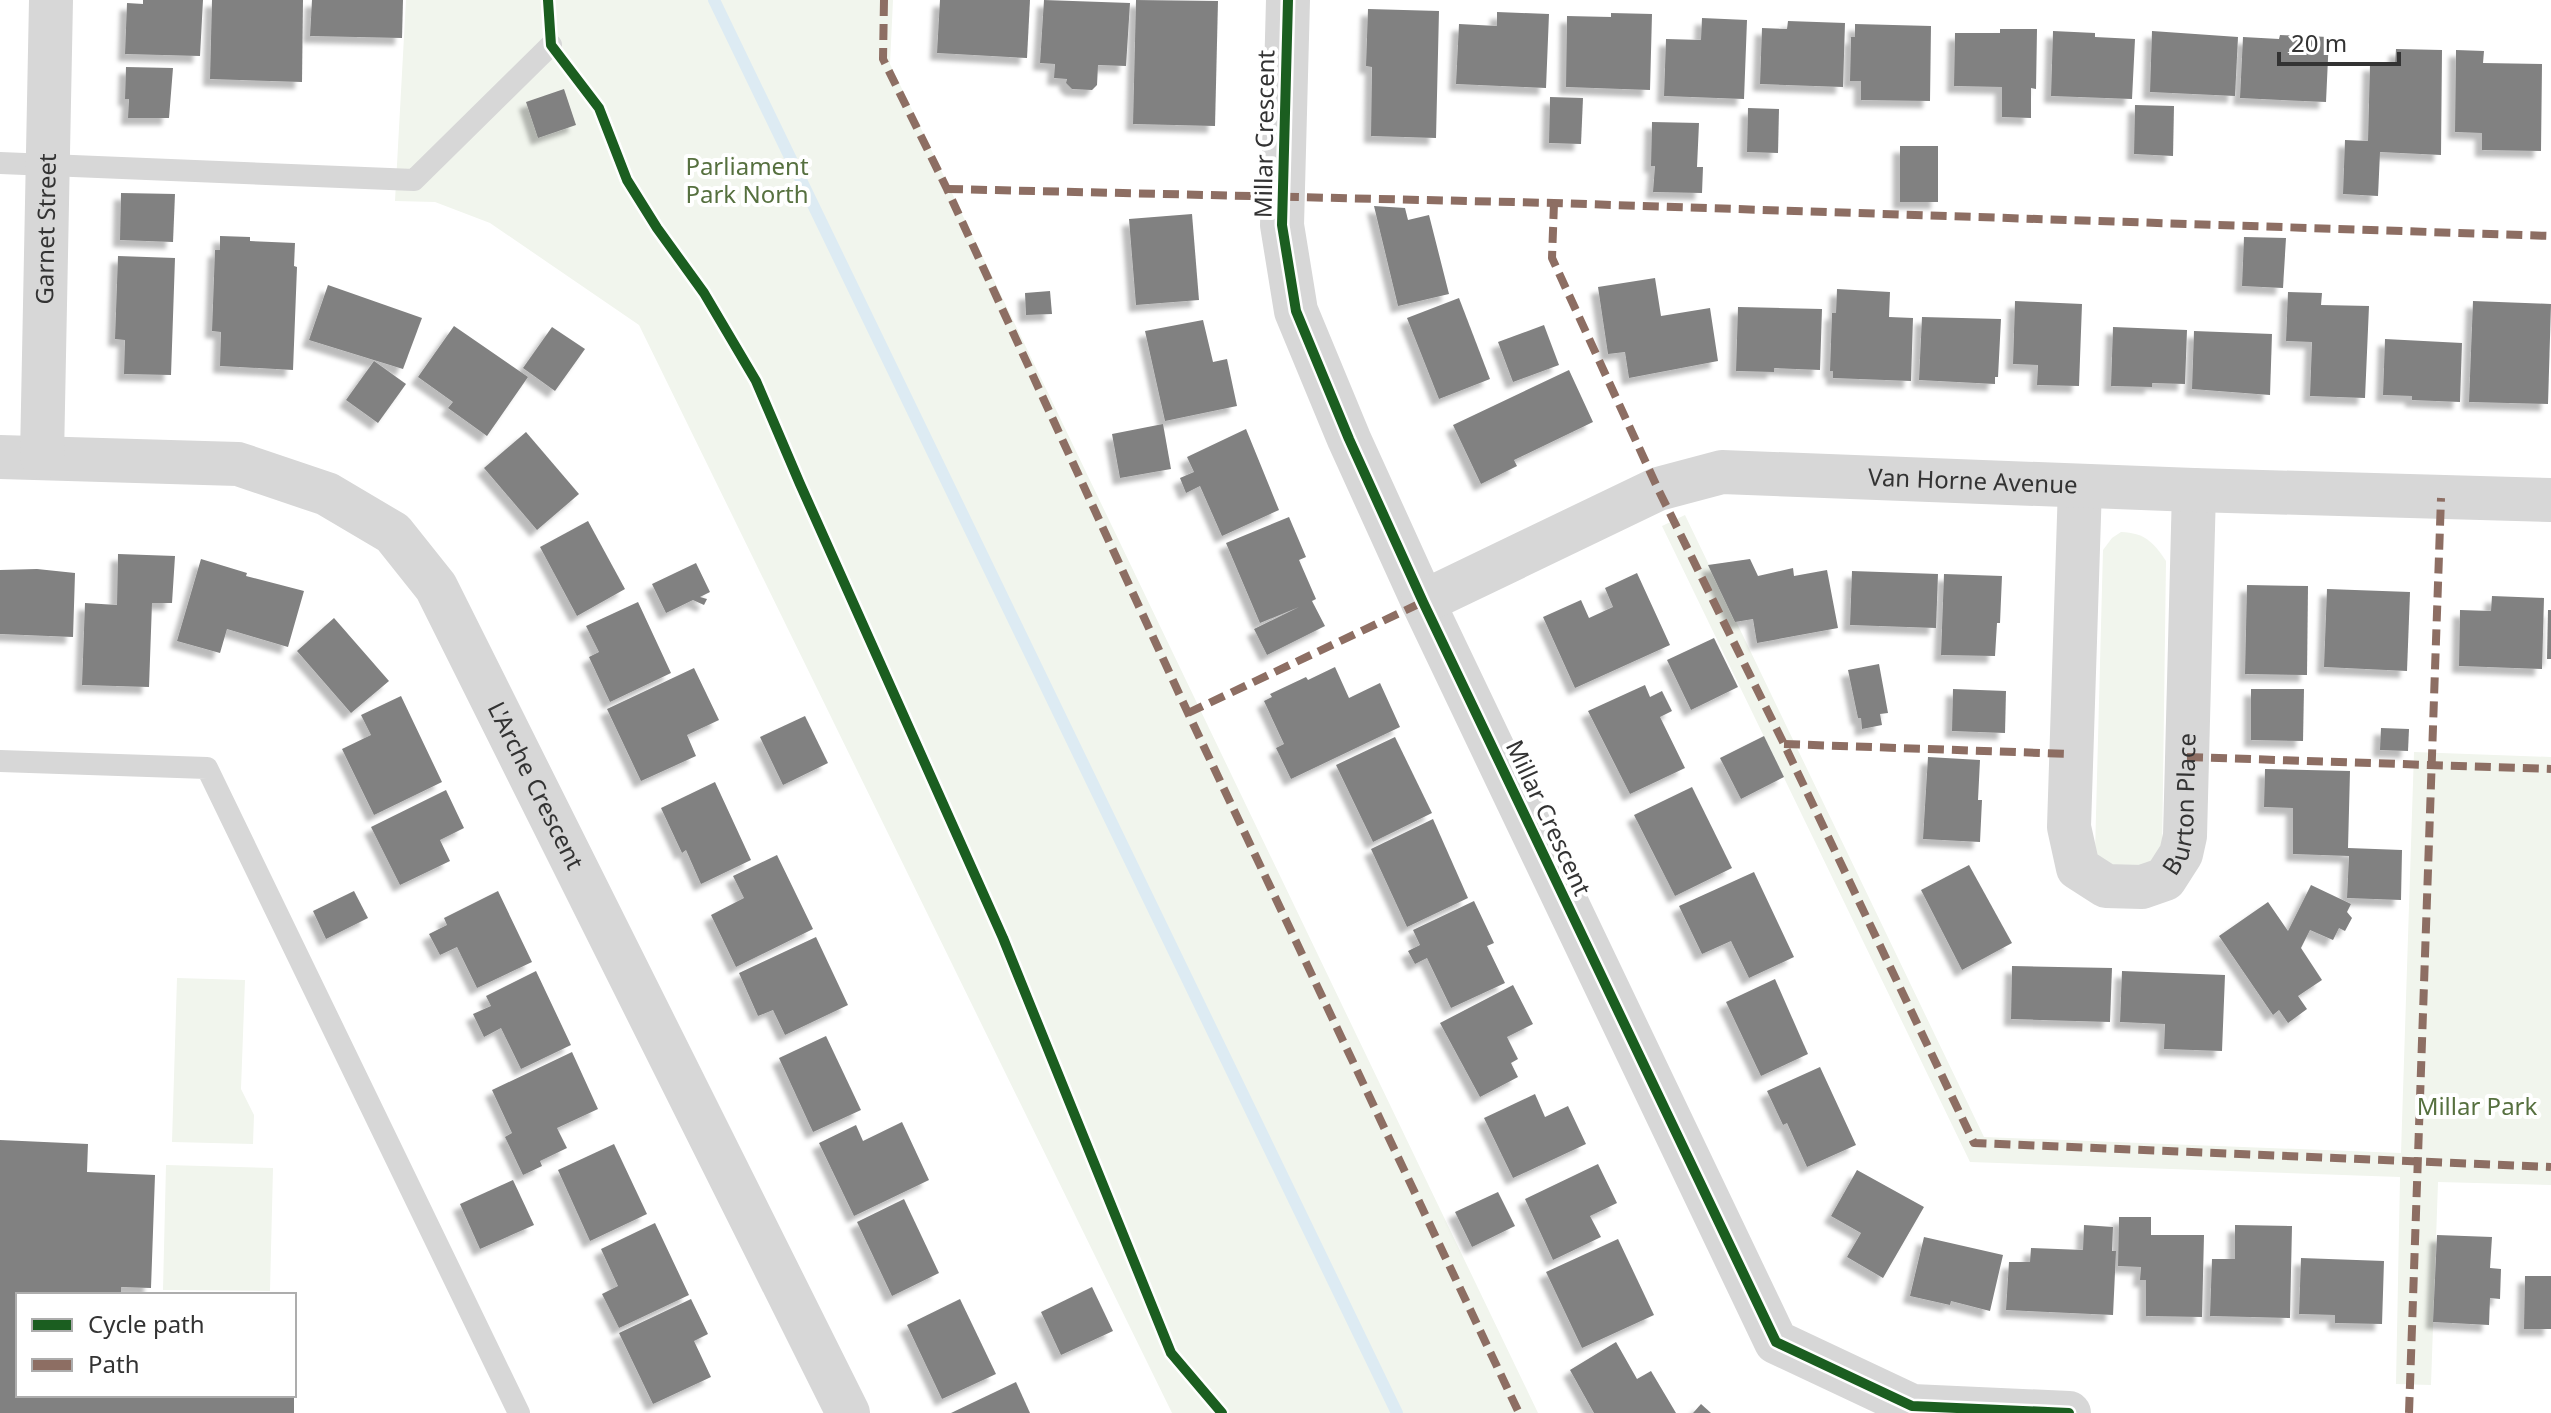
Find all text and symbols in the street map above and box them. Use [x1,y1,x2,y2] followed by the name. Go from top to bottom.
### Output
[2279,16,2399,66] scale bar
[2291,26,2347,59] text: 20 m
[1246,49,1281,218] street label: Millar Crescent
[685,149,809,210] park label: Parliament Park North
[27,153,63,305] street label: Garnet Street
[1867,460,2078,501] street label: Van Horne Avenue
[481,696,592,875] street label: L'Arche Crescent
[2154,733,2203,881] street label: Burton Place
[1499,734,1600,901] street label: Millar Crescent
[2417,1089,2538,1122] park label: Millar Park
[16,1293,296,1397] legend
[88,1307,205,1340] text: Cycle path
[88,1347,139,1380] text: Path

